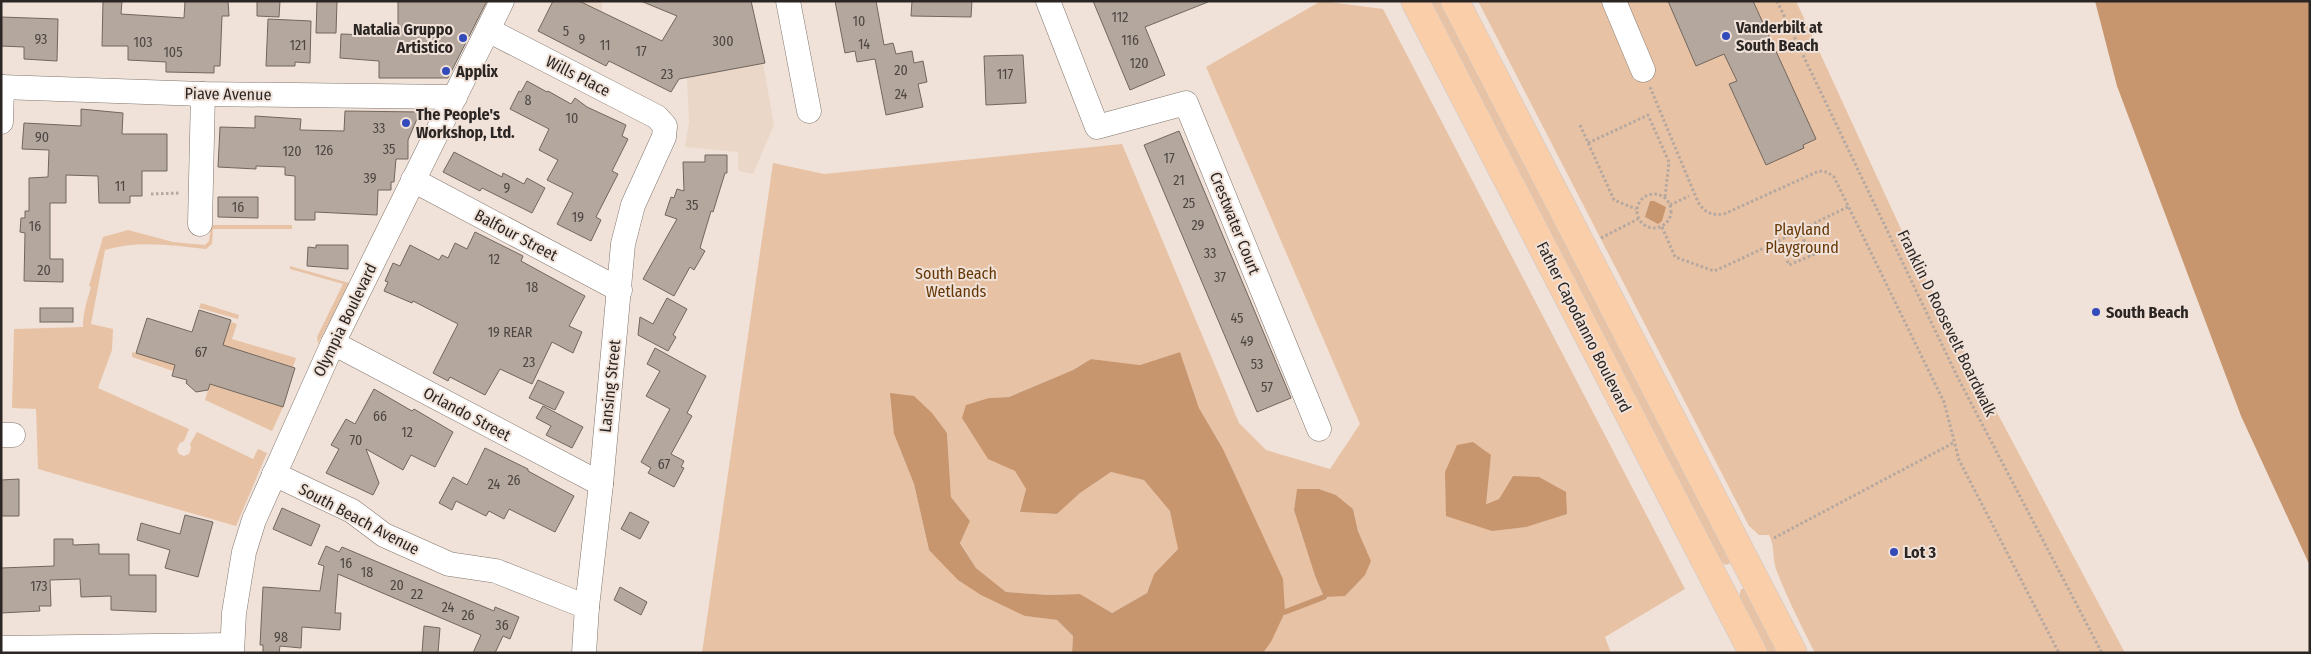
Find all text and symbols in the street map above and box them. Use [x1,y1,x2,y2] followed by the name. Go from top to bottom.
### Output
[1112,9,1128,26] house number: 112
[853,13,865,30] house number: 10
[1735,18,1823,55] place label: Vanderbilt at South Beach
[353,20,453,57] place label: Natalia Gruppo Artistico
[563,23,569,40] house number: 5
[1720,30,1732,42] marker: Vanderbilt at South Beach
[35,31,47,48] house number: 93
[579,31,586,48] house number: 9
[457,32,469,44] marker: Natalia Gruppo Artistico
[1121,32,1139,49] house number: 116
[713,33,733,50] house number: 300
[134,34,152,51] house number: 103
[858,36,870,53] house number: 14
[290,37,306,54] house number: 121
[600,37,610,54] house number: 11
[635,43,647,60] house number: 17
[163,44,183,61] house number: 105
[543,52,613,100] street label: Wills Place
[1130,55,1148,72] house number: 120
[455,62,499,81] place label: Applix
[894,62,908,79] house number: 20
[440,65,452,77] marker: Applix
[661,66,673,83] house number: 23
[997,66,1014,83] house number: 117
[184,84,272,104] street label: Piave Avenue
[895,86,908,103] house number: 24
[525,92,532,109] house number: 8
[416,105,515,142] place label: The People's Workshop, Ltd.
[566,110,578,127] house number: 10
[400,117,412,129] marker: The People's Workshop, Ltd.
[373,120,385,137] house number: 33
[35,129,49,146] house number: 90
[383,141,395,158] house number: 35
[315,142,333,159] house number: 126
[283,143,301,160] house number: 120
[1163,150,1175,167] house number: 17
[1206,169,1264,278] street label: Crestwater Court
[364,170,377,187] house number: 39
[1173,172,1185,189] house number: 21
[115,178,125,195] house number: 11
[504,180,511,197] house number: 9
[1183,195,1195,212] house number: 25
[686,197,698,214] house number: 35
[232,199,244,216] house number: 16
[471,205,561,265] street label: Balfour Street
[572,209,584,226] house number: 19
[1192,217,1205,234] house number: 29
[29,218,41,235] house number: 16
[1765,220,1839,257] park label: Playland Playground
[1893,227,2001,420] street label: Franklin D Roosevelt Boardwalk
[1533,239,1635,415] street label: Father Capodanno Boulevard
[1204,245,1216,262] house number: 33
[488,251,500,268] house number: 12
[309,260,381,380] street label: Olympia Boulevard
[37,262,51,279] house number: 20
[915,264,997,301] park label: South Beach Wetlands
[1214,269,1226,286] house number: 37
[526,279,538,296] house number: 18
[2106,303,2189,322] place label: South Beach
[2090,306,2102,318] marker: South Beach
[1230,310,1244,327] house number: 45
[488,324,533,341] house number: 19 REAR
[1240,333,1254,350] house number: 49
[596,338,624,433] street label: Lansing Street
[195,344,207,361] house number: 67
[523,354,535,371] house number: 23
[1251,356,1263,373] house number: 53
[1261,379,1273,396] house number: 57
[420,383,515,445] street label: Orlando Street
[373,408,387,425] house number: 66
[401,424,413,441] house number: 12
[350,432,362,449] house number: 70
[658,456,670,473] house number: 67
[507,472,521,489] house number: 26
[488,476,501,493] house number: 24
[296,479,423,559] street label: South Beach Avenue
[1904,543,1937,562] place label: Lot 3
[1888,546,1900,558] marker: Lot 3
[340,555,352,572] house number: 16
[361,564,373,581] house number: 18
[390,577,404,594] house number: 20
[30,578,48,595] house number: 173
[411,586,423,603] house number: 22
[442,599,455,616] house number: 24
[461,607,475,624] house number: 26
[495,617,509,634] house number: 36
[274,629,288,646] house number: 98

